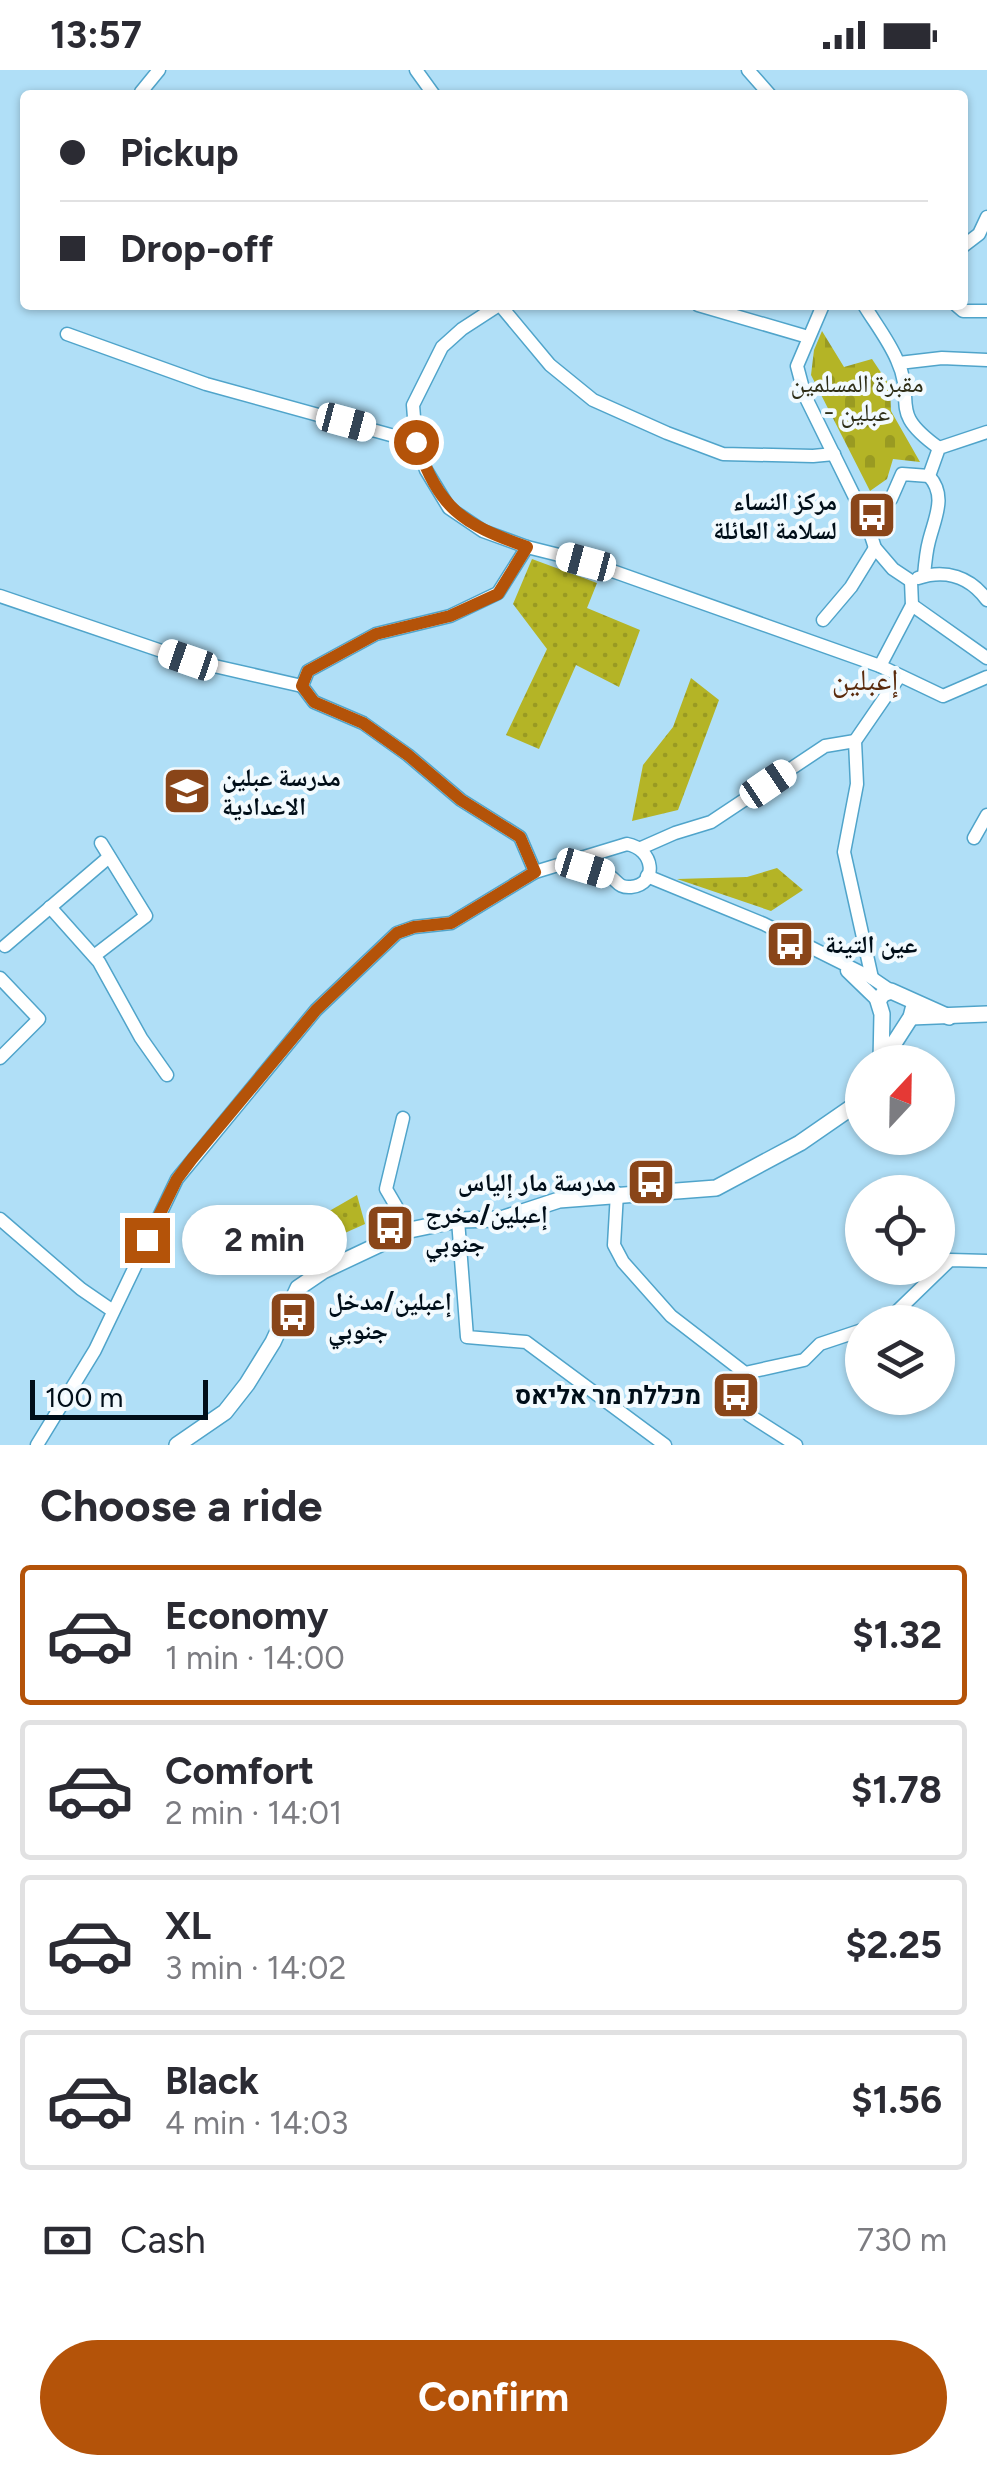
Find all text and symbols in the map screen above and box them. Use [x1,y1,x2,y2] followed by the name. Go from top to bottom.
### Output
[50,12,142,58] text: 13:57
[120,130,238,176] text: Pickup
[120,226,273,272] text: Drop-off
[790,368,924,428] park label: مقبرة المسلمين - عبلين
[313,400,379,444] car
[394,420,439,465] route start
[713,486,837,545] place label: مركز النساء لسلامة العائلة
[846,489,898,541] bus stop icon: مركز النساء لسلامة العائلة
[553,540,619,584] car
[155,636,221,684] car
[832,661,898,699] district label: إعبلين
[735,755,801,813] car
[222,762,341,821] place label: مدرسة عبلين الاعدادية
[161,765,213,817] school or university icon: مدرسة عبلين الاعدادية
[552,845,618,891] car
[764,918,816,970] bus stop icon: عين التينة
[825,929,917,960] place label: عين التينة
[845,1045,955,1155] north arrow
[845,1045,955,1415] map controls
[625,1156,677,1208] bus stop icon: مدرسة مار إلياس
[458,1167,616,1199] place label: مدرسة مار إلياس
[845,1175,955,1285] button: locate
[425,1199,548,1263] place label: إعبلين/مخرج جنوبي
[364,1202,416,1254] bus stop icon: إعبلين/مخرج جنوبي
[182,1205,347,1275] callout: 2 min
[125,1218,170,1263] route end
[224,1221,305,1259] text: 2 min
[328,1286,452,1350] place label: إعبلين/مدخل جنوبي
[267,1289,319,1341] bus stop icon: إعبلين/مدخل جنوبي
[845,1305,955,1415] button: layers
[710,1369,762,1421] bus stop icon: מכללת מר אליאס
[30,1375,208,1420] scale bar
[45,1380,123,1414] text: 100 m
[515,1380,701,1410] place label: מכללת מר אליאס
[40,1478,322,1532] text: Choose a ride
[45,1590,135,1680] icon: car
[165,1593,328,1639] text: Economy
[852,1612,942,1658] text: $1.32
[165,1639,345,1677] text: 1 min · 14:00
[45,1745,135,1835] icon: car
[165,1748,314,1794] text: Comfort
[851,1767,942,1813] text: $1.78
[165,1794,342,1832] text: 2 min · 14:01
[45,1900,135,1990] icon: car
[165,1903,211,1949] text: XL
[845,1922,942,1968] text: $2.25
[165,1949,346,1987] text: 3 min · 14:02
[45,2055,135,2145] icon: car
[165,2058,259,2104] text: Black
[851,2077,942,2123] text: $1.56
[165,2104,348,2142] text: 4 min · 14:03
[40,2213,95,2268] icon: cash
[120,2217,206,2263] text: Cash
[857,2221,947,2259] text: 730 m
[40,2340,947,2455] button: Confirm

